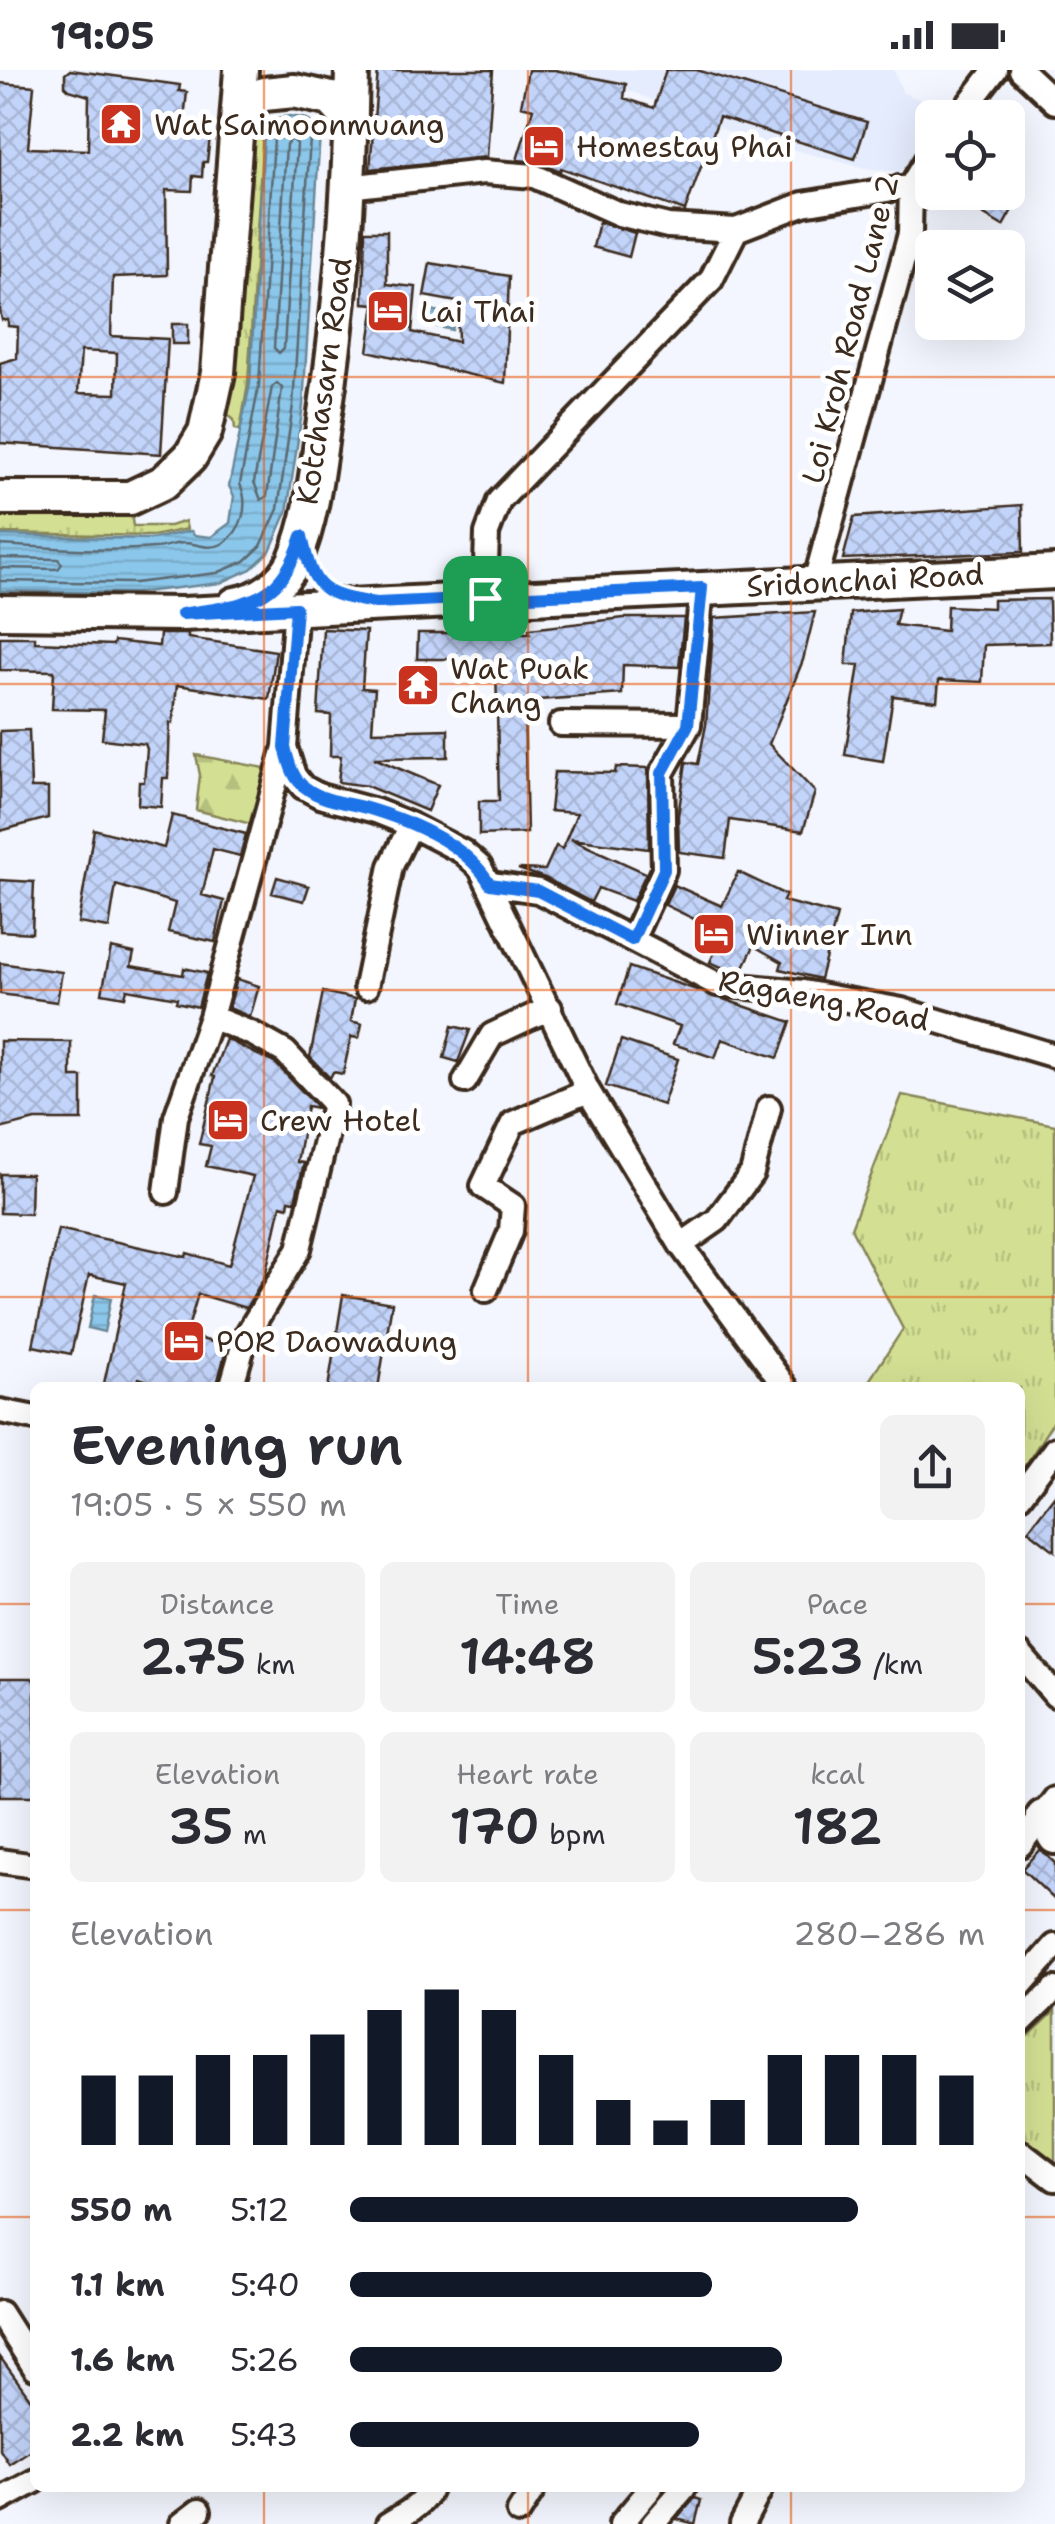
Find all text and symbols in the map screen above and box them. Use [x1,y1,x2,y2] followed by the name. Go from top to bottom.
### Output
[50,10,155,61] text: 19:05
[915,100,1025,340] map controls
[915,100,1025,210] button: locate
[98,101,144,147] temple icon: Wat Saimoonmuang
[154,104,444,145] place label: Wat Saimoonmuang
[521,123,567,169] hotel icon: Homestay Phai
[576,126,793,167] place label: Homestay Phai
[792,170,908,488] street label: Loi Kroh Road Lane 2
[915,230,1025,340] button: layers
[286,255,362,507] street label: Kotchasarn Road
[365,288,411,334] hotel icon: Lai Thai
[420,291,536,332] place label: Lai Thai
[745,553,985,607] street label: Sridonchai Road
[443,556,528,641] pin
[458,571,513,626] icon: arrive
[450,648,589,723] place label: Wat Puak Chang
[395,662,441,708] temple icon: Wat Puak Chang
[691,911,737,957] hotel icon: Winner Inn
[746,914,913,955] place label: Winner Inn
[715,959,933,1041] street label: Ragaeng Road
[205,1097,251,1143] hotel icon: Crew Hotel
[260,1100,420,1141] place label: Crew Hotel
[161,1318,207,1364] hotel icon: POR Daowadung
[216,1321,457,1362] place label: POR Daowadung
[70,1408,403,1482] text: Evening run
[880,1415,985,1520] button: share
[70,1483,347,1526] text: 19:05 · 5 × 550 m
[160,1585,275,1623] text: Distance
[495,1585,560,1623] text: Time
[807,1585,868,1623] text: Pace
[140,1623,246,1690] text: 2.75
[459,1623,596,1690] text: 14:48
[752,1623,864,1690] text: 5:23
[246,1645,295,1683] text: km
[864,1645,923,1683] text: /km
[155,1755,280,1793] text: Elevation
[456,1755,599,1793] text: Heart rate
[810,1755,865,1793] text: kcal
[168,1793,233,1860] text: 35
[449,1793,540,1860] text: 170
[792,1793,883,1860] text: 182
[233,1815,267,1853] text: m
[540,1815,606,1853] text: bpm
[70,1912,213,1955] text: Elevation
[793,1912,985,1955] text: 280–286 m
[70,2188,172,2231] text: 550 m
[230,2188,289,2231] text: 5:12
[70,2263,165,2306] text: 1.1 km
[230,2263,300,2306] text: 5:40
[70,2338,175,2381] text: 1.6 km
[230,2338,299,2381] text: 5:26
[70,2413,184,2456] text: 2.2 km
[230,2413,298,2456] text: 5:43

